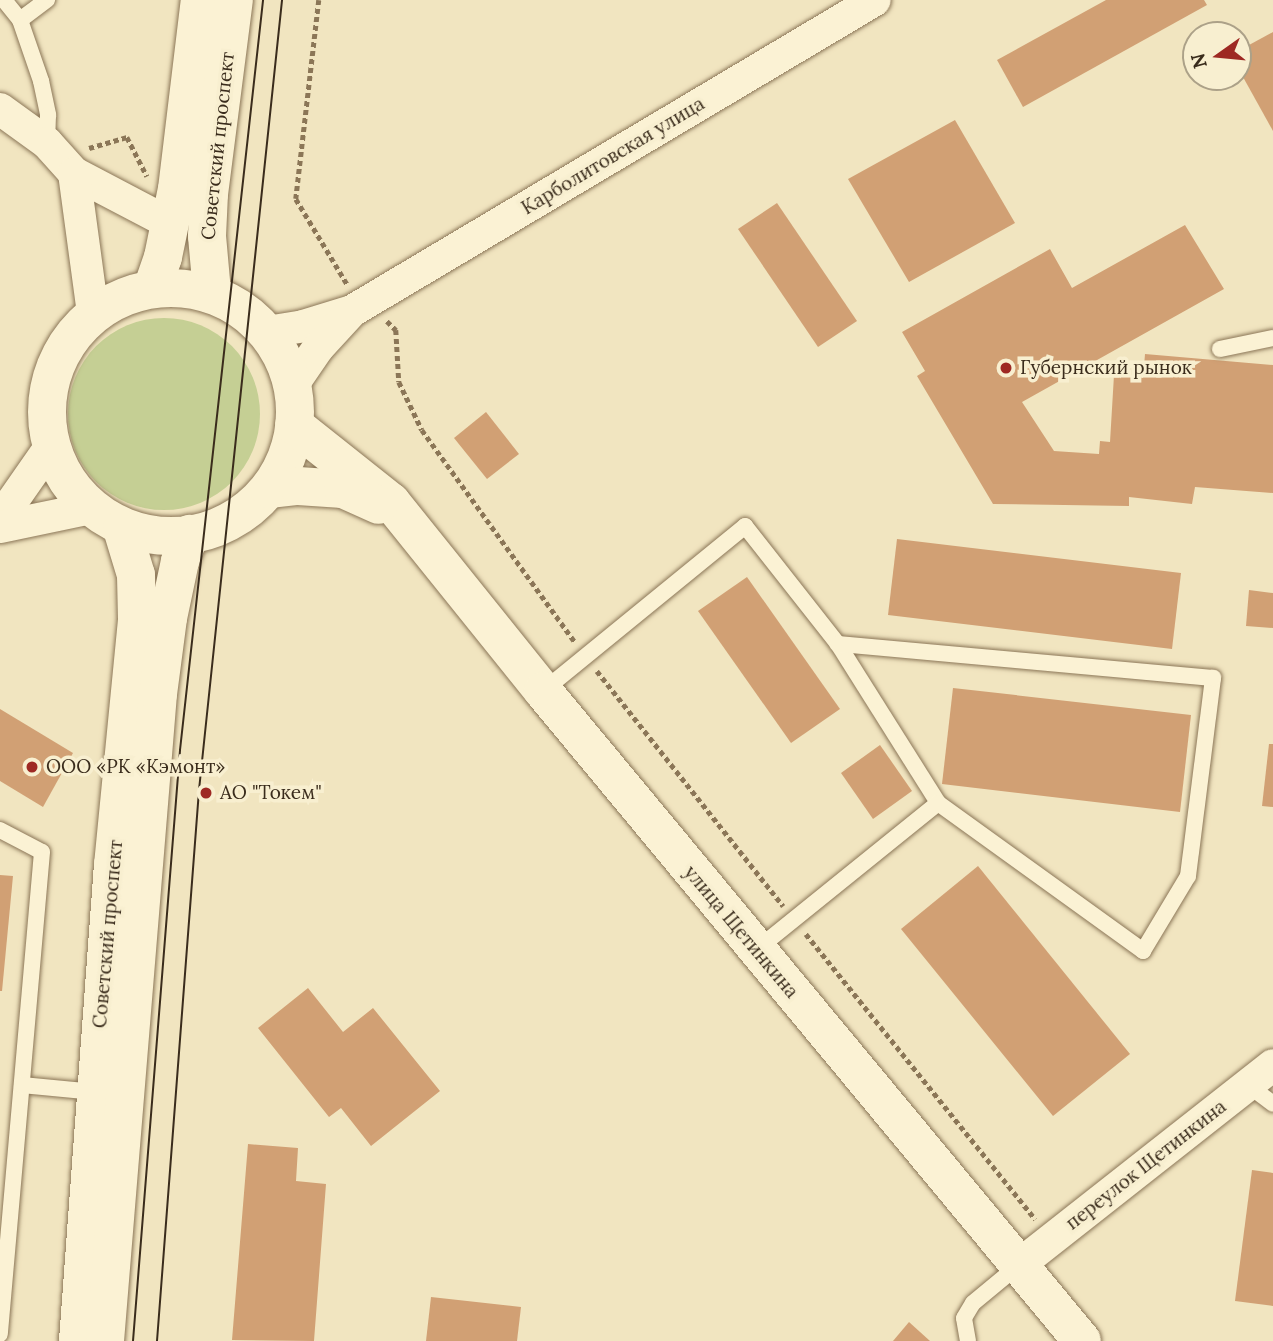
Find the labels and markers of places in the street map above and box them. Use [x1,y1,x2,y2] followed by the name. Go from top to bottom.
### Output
[1020,357,1192,379] place label: Губернский рынок
[998,360,1014,376] marker: Губернский рынок
[46,756,225,778] place label: ООО «РК «Кэмонт»
[24,759,40,775] marker: ООО «РК «Кэмонт»
[220,782,322,804] place label: АО "Токем"
[198,785,214,801] marker: АО "Токем"

